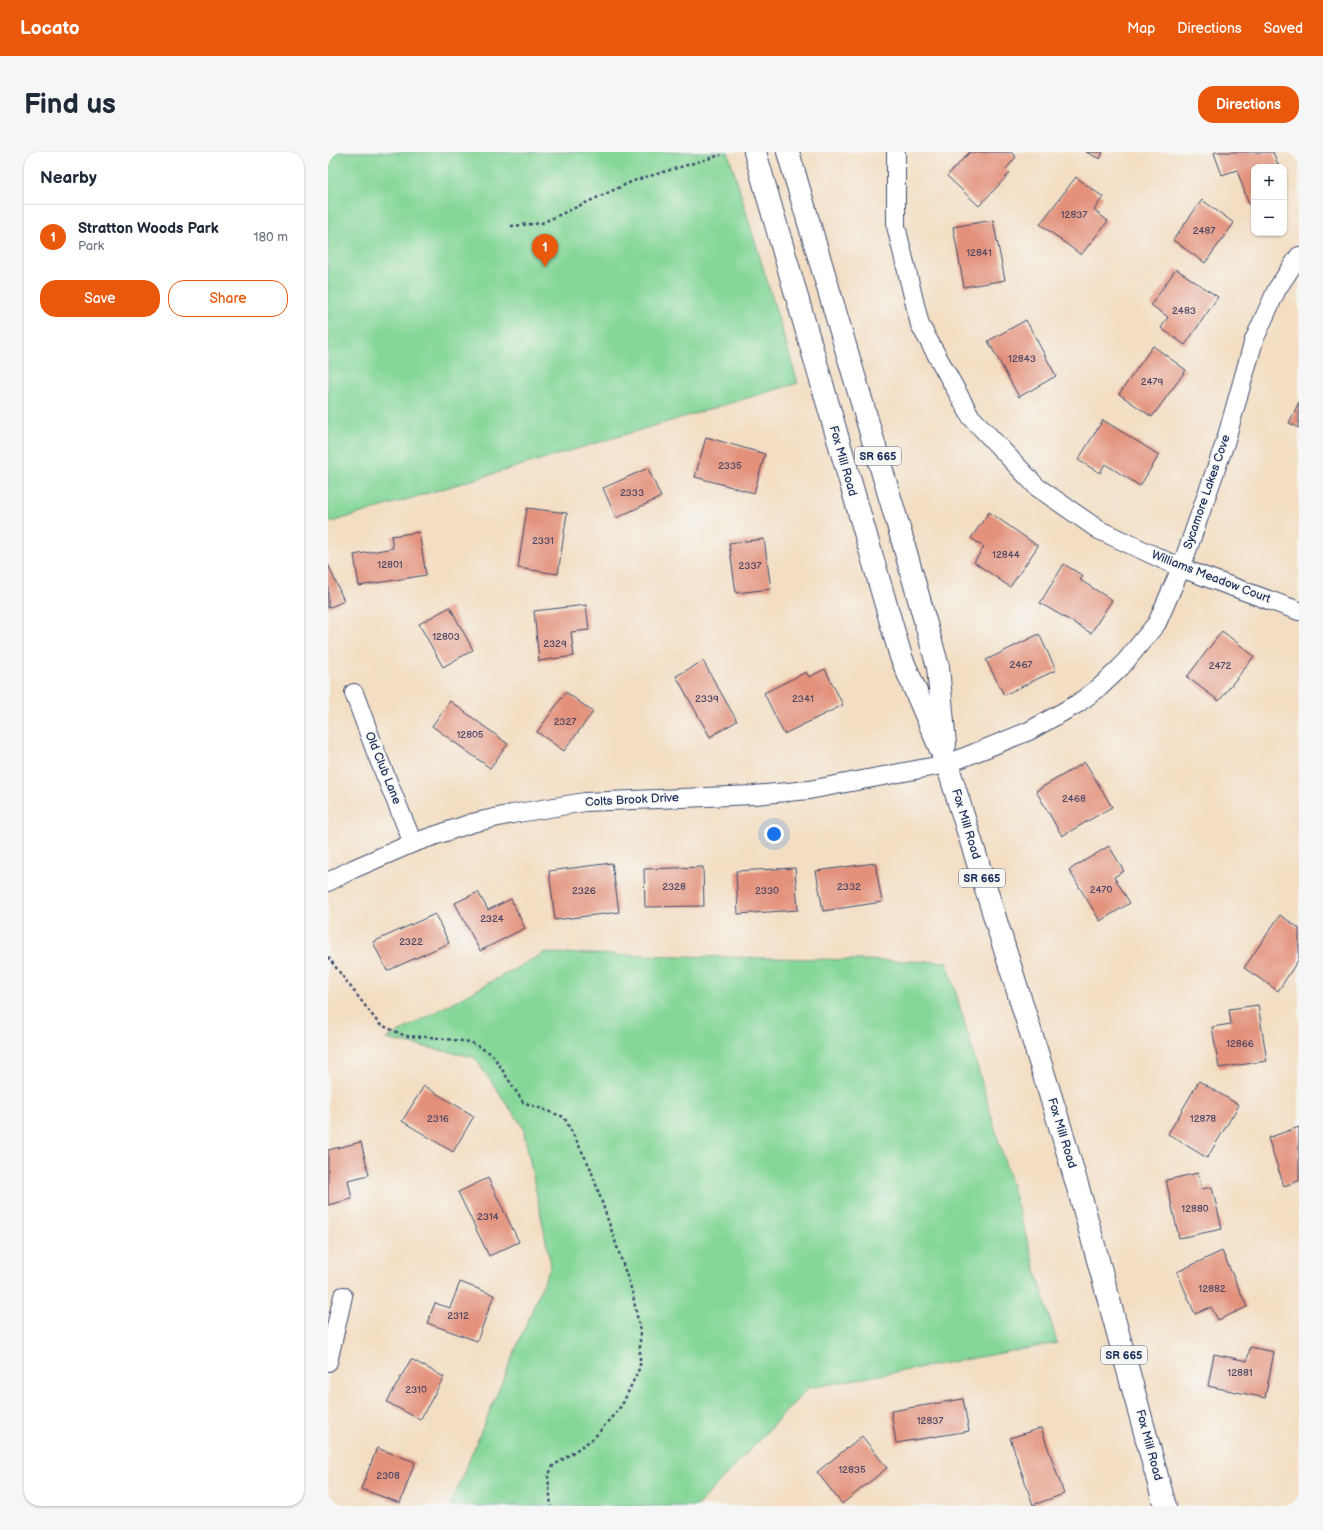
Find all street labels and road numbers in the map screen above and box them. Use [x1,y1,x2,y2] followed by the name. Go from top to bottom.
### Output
[826,424,860,498] street label: Fox Mill Road
[1180,433,1234,551] street label: Sycamore Lakes Cove
[855,447,901,465] road number: SR 665
[1149,547,1273,607] street label: Williams Meadow Court
[362,730,404,806] street label: Old Club Lane
[948,787,984,861] street label: Fox Mill Road
[585,790,679,810] street label: Colts Brook Drive
[959,869,1005,887] road number: SR 665
[1044,1096,1080,1170] street label: Fox Mill Road
[1101,1346,1147,1364] road number: SR 665
[1132,1408,1166,1482] street label: Fox Mill Road

